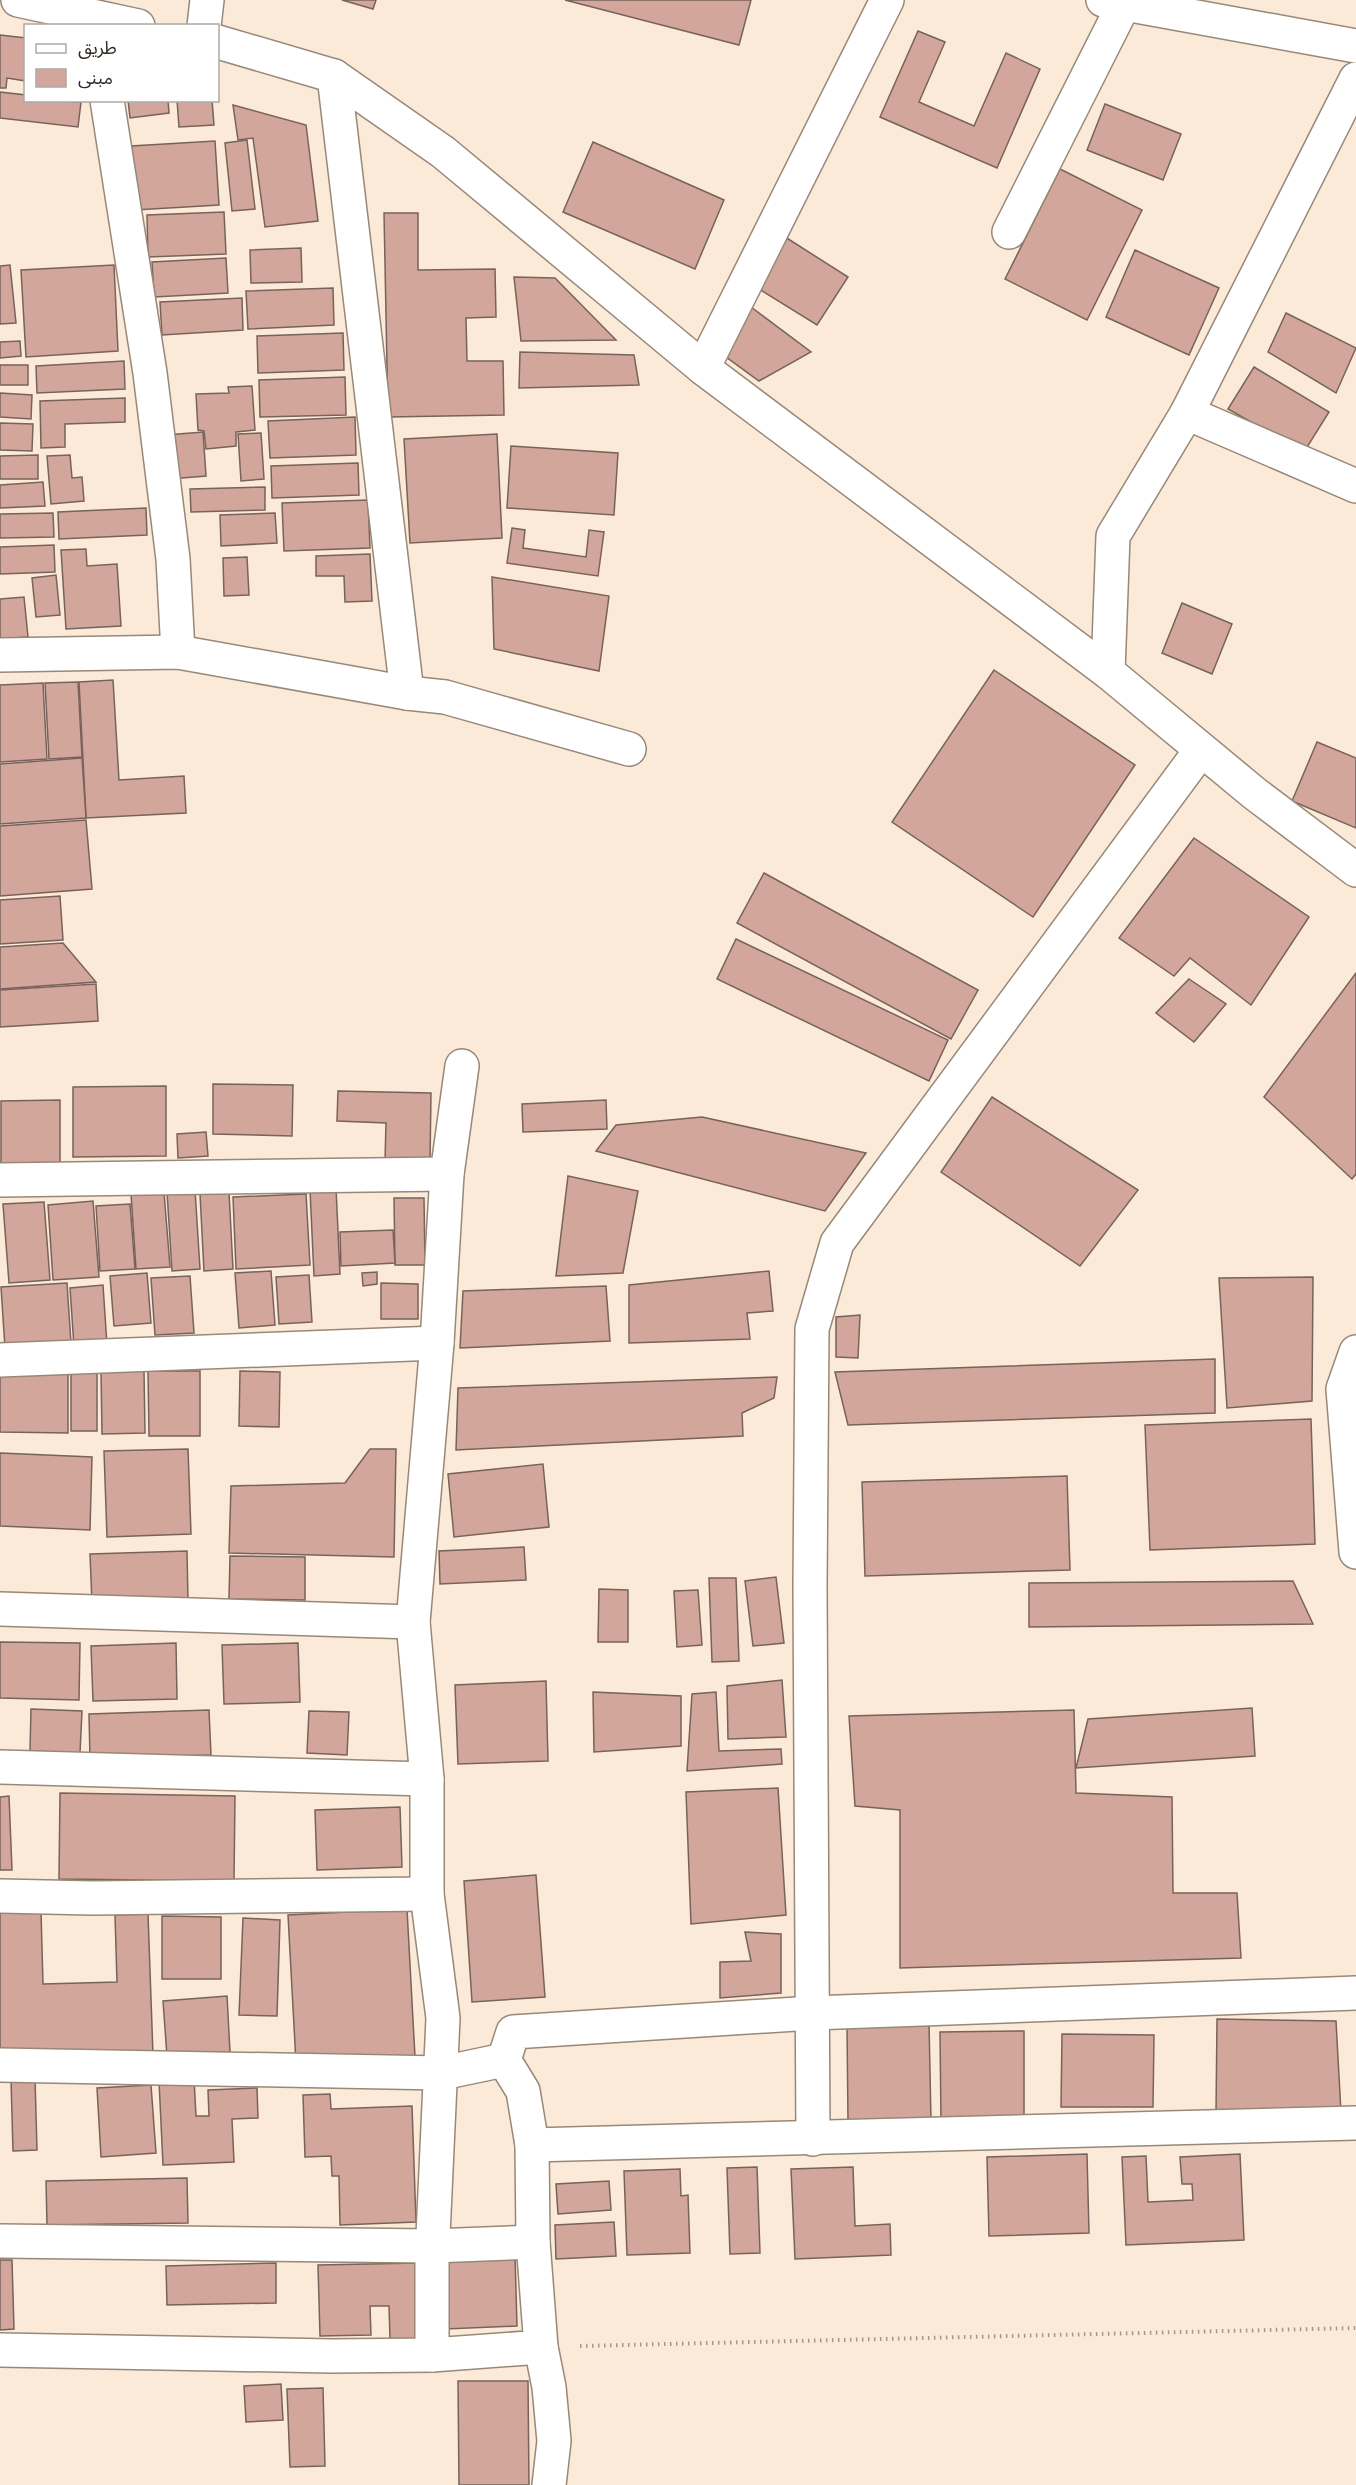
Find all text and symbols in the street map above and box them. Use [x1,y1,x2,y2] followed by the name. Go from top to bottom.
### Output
[24,24,219,102] legend
[78,37,117,59] text: طريق
[78,67,113,89] text: مبنى

